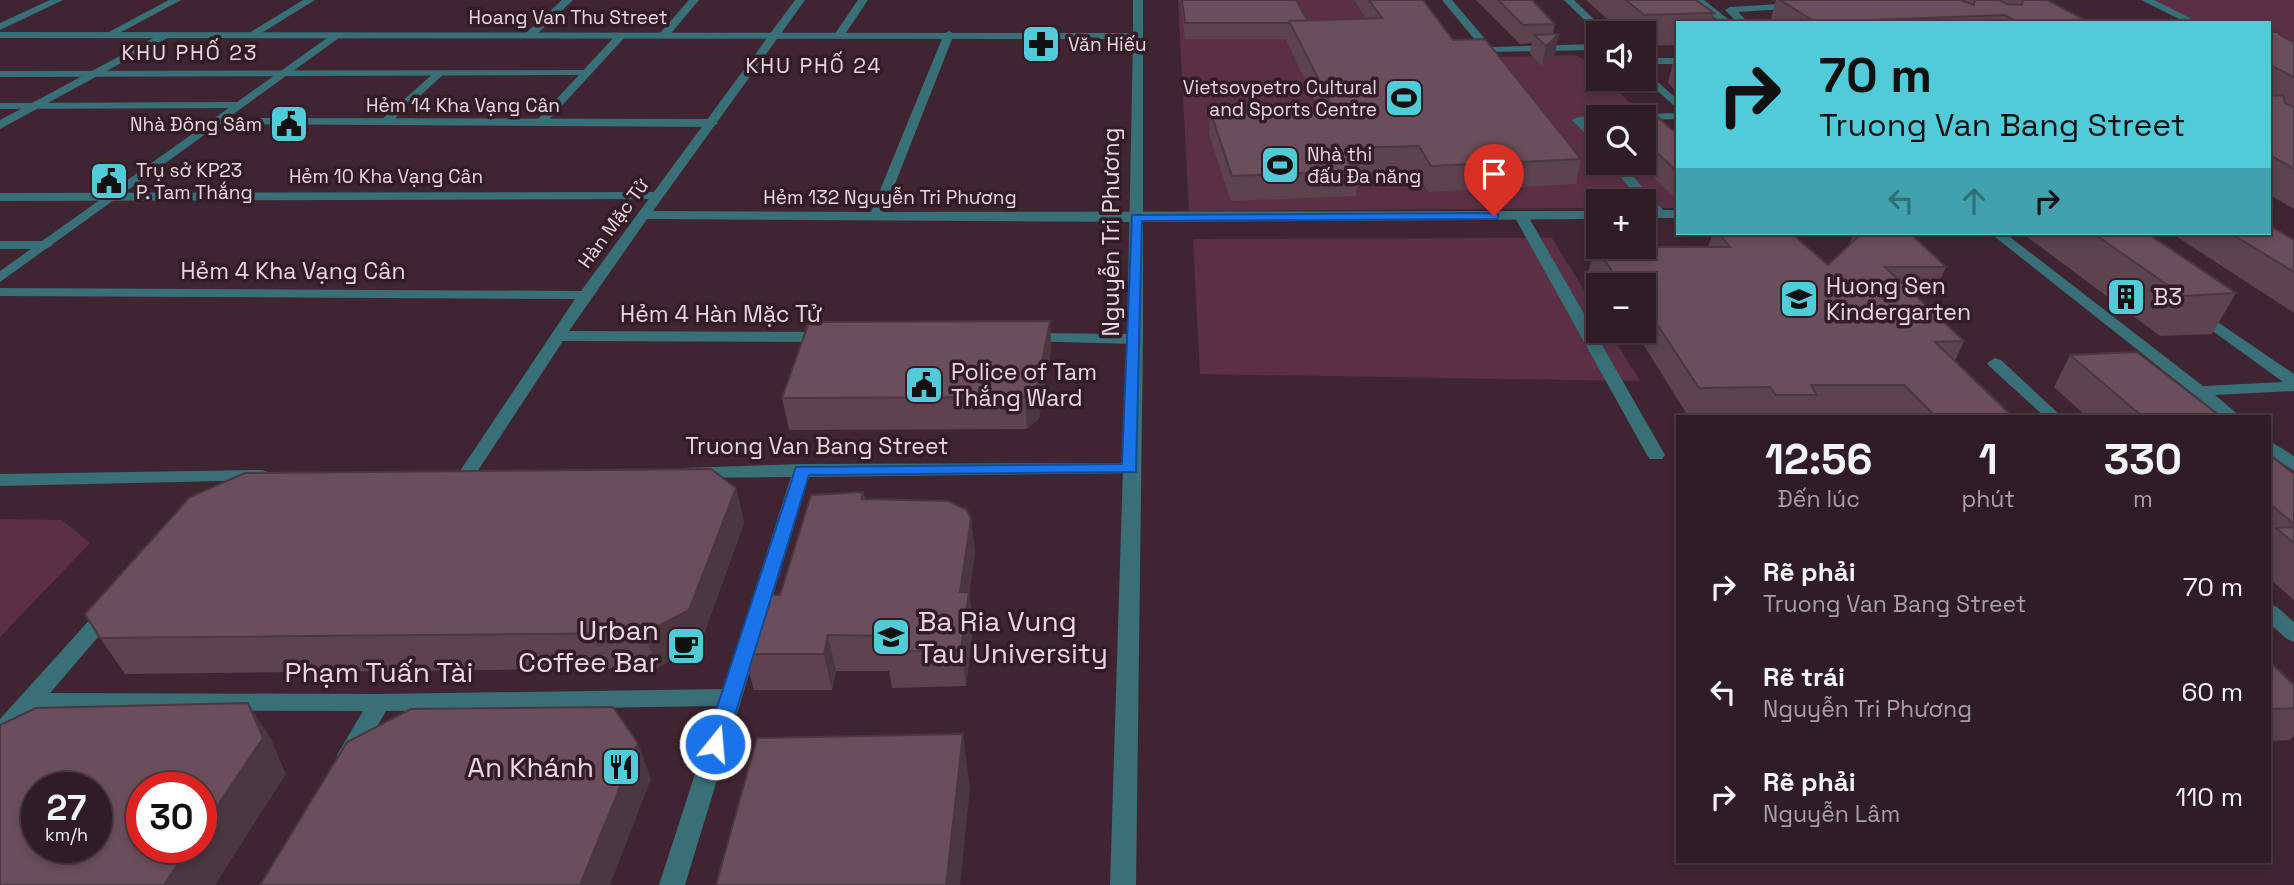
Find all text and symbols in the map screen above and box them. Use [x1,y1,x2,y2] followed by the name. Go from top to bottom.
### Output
[469,5,667,30] street label: Hoang Van Thu Street
[1586,21,1656,343] map controls
[1586,21,1656,91] button: sound
[1020,23,1062,65] pharmacy icon: Văn Hiếu
[1068,32,1147,57] place label: Văn Hiếu
[121,38,259,66] district label: KHU PHỐ 23
[1819,44,1932,106] text: 70 m
[1704,49,1795,140] icon: right
[746,51,882,79] district label: KHU PHỐ 24
[1183,75,1377,122] place label: Vietsovpetro Cultural and Sports Centre
[1383,77,1425,119] sports icon: Vietsovpetro Cultural and Sports Centre
[366,93,560,118] street label: Hẻm 14 Kha Vạng Cân
[268,103,310,145] public building icon: Nhà Đông Sâm
[1586,105,1656,175] button: search
[1819,105,2185,145] text: Truong Van Bang Street
[130,112,262,137] place label: Nhà Đông Sâm
[1096,128,1126,336] street label: Nguyễn Tri Phương
[1307,142,1421,189] place label: Nhà thi đấu Đa năng
[1259,144,1301,186] sports icon: Nhà thi đấu Đa năng
[1464,144,1524,216] pin
[1475,155,1513,193] icon: arrive
[136,158,253,205] place label: Trụ sở KP23 P. Tam Thắng
[88,160,130,202] public building icon: Trụ sở KP23 P. Tam Thắng
[289,164,483,189] street label: Hẻm 10 Kha Vạng Cân
[572,173,655,273] street label: Hàn Mặc Tử
[1882,182,1920,220] icon: left
[1955,182,1993,220] icon: ahead
[2028,182,2066,220] icon: right
[763,185,1017,210] street label: Hẻm 132 Nguyễn Tri Phương
[1586,189,1656,259] button: +
[180,256,406,286] street label: Hẻm 4 Kha Vạng Cân
[1826,271,1971,327] place label: Huong Sen Kindergarten
[1586,273,1656,343] button: −
[2105,276,2147,318] building icon: B3
[1778,278,1820,320] school or university icon: Huong Sen Kindergarten
[2153,282,2182,312] place label: B3
[620,299,822,329] street label: Hẻm 4 Hàn Mặc Tử
[951,357,1097,413] place label: Police of Tam Thắng Ward
[903,364,945,406] public building icon: Police of Tam Thắng Ward
[685,431,949,461] street label: Truong Van Bang Street
[1765,433,1873,486] text: 12:56
[1979,433,1998,486] text: 1
[2104,433,2182,486] text: 330
[1778,484,1860,514] text: Đến lúc
[1961,484,2015,514] text: phút
[2133,484,2153,514] text: m
[1763,555,1856,589] text: Rẽ phải
[1704,568,1742,606] icon: right
[2183,570,2243,604] text: 70 m
[1763,589,2026,619] text: Truong Van Bang Street
[918,603,1108,671] place label: Ba Ria Vung Tau University
[518,612,659,680] place label: Urban Coffee Bar
[870,616,912,658] school or university icon: Ba Ria Vung Tau University
[665,625,707,667] cafe icon: Urban Coffee Bar
[285,654,473,690] street label: Phạm Tuấn Tài
[1763,660,1845,694] text: Rẽ trái
[1704,673,1742,711] icon: left
[2181,675,2243,709] text: 60 m
[1763,694,1972,724] text: Nguyễn Tri Phương
[678,707,752,781] position arrow
[600,746,642,788] restaurant icon: An Khánh
[467,749,594,785] place label: An Khánh
[1763,765,1856,799] text: Rẽ phải
[126,772,217,863] speed limit sign: 30
[1704,778,1742,816] icon: right
[2176,780,2243,814] text: 110 m
[47,786,86,830] text: 27
[1763,799,1900,829] text: Nguyễn Lâm
[45,823,88,846] text: km/h

